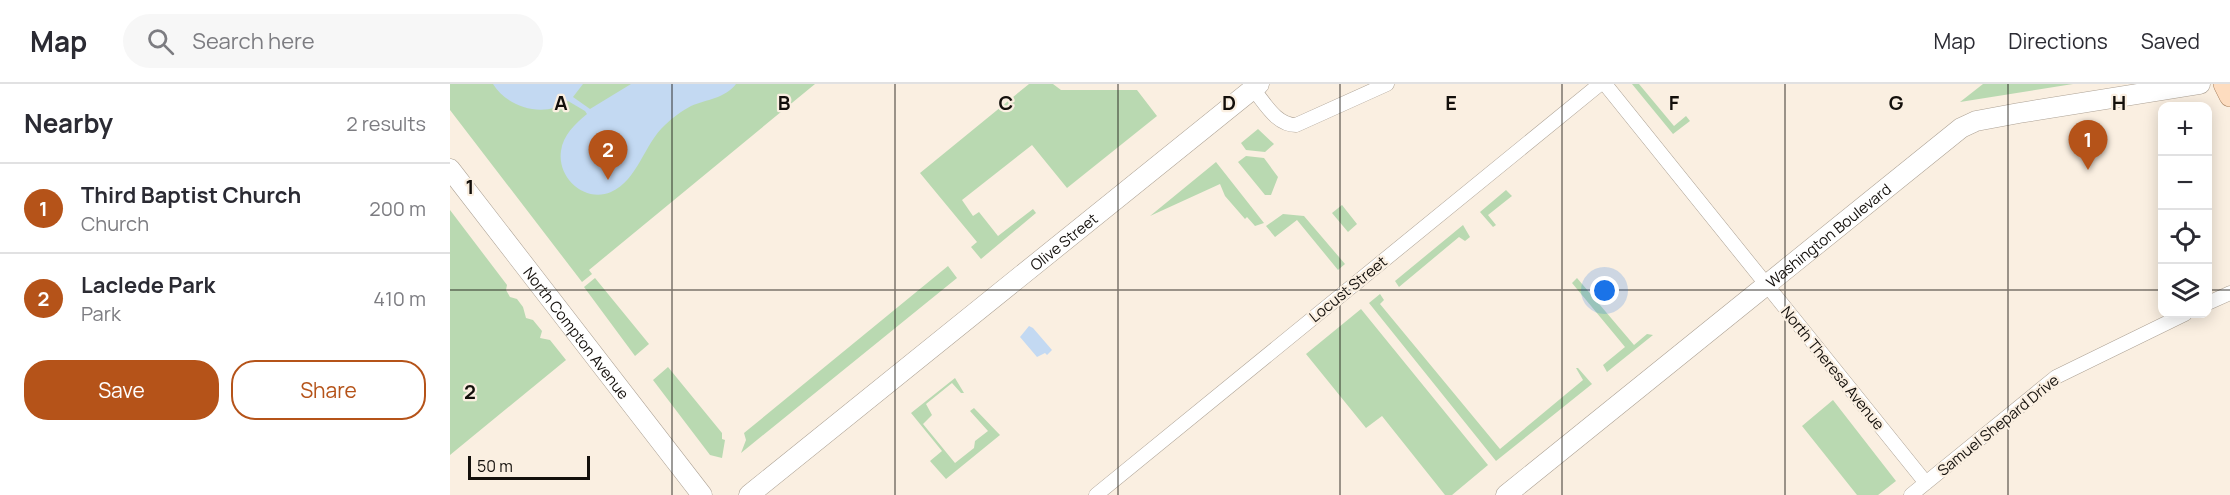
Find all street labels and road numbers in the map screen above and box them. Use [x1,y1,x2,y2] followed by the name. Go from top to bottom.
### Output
[1761,178,1895,292] street label: Washington Boulevard
[1025,208,1102,275] street label: Olive Street
[1305,251,1391,327] street label: Locust Street
[519,262,634,403] street label: North Compton Avenue
[1776,302,1890,434] street label: North Theresa Avenue
[1933,369,2063,481] street label: Samuel Shepard Drive

